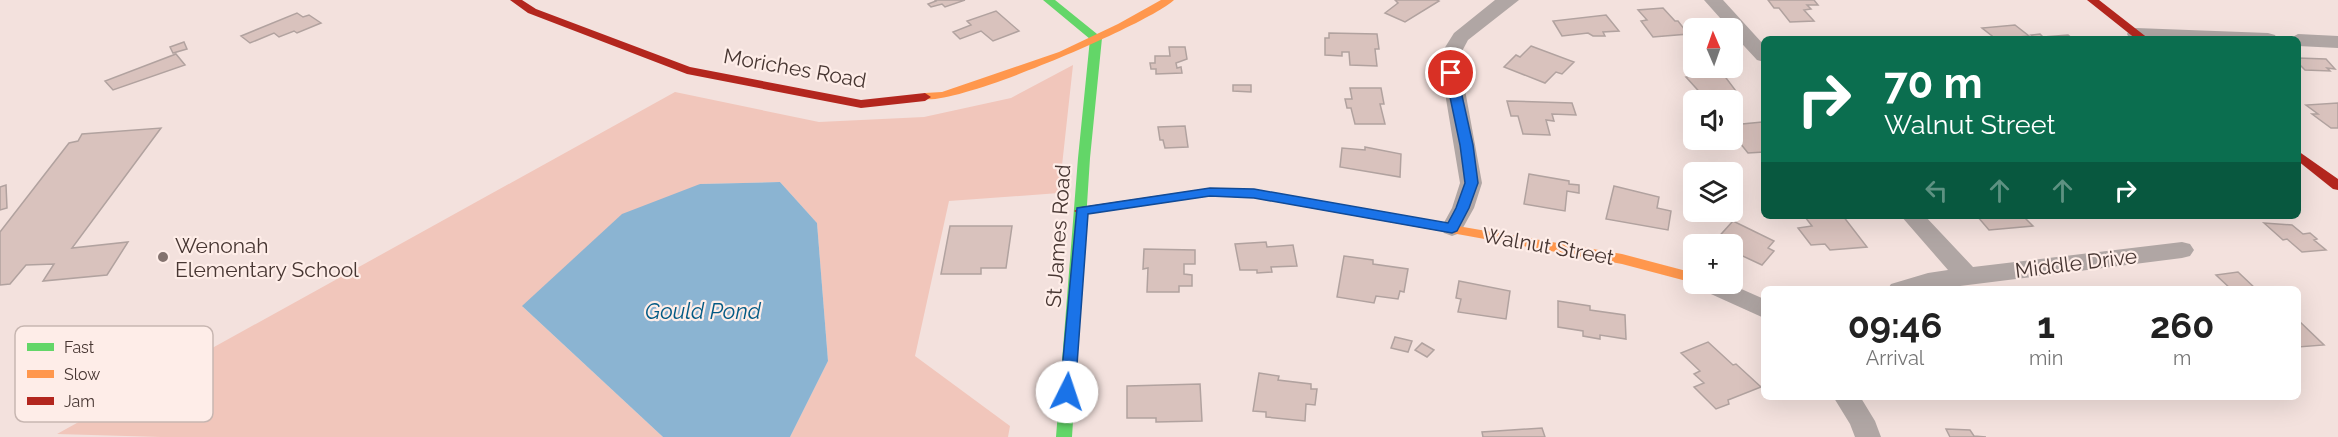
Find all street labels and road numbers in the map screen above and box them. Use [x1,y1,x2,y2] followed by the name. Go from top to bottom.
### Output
[722,43,868,93] street label: Moriches Road
[1041,164,1075,308] street label: St James Road
[1480,222,1616,270] street label: Walnut Street
[2014,243,2138,283] street label: Middle Drive

